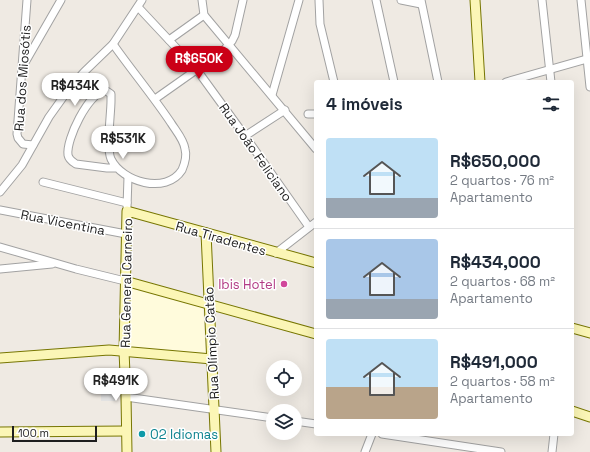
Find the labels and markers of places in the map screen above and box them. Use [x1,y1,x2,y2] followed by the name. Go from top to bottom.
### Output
[166,46,232,80] pin: R$650K
[42,73,108,107] pin: R$434K
[90,126,156,160] pin: R$531K
[218,276,276,293] place label: Ibis Hotel
[279,279,289,289] marker: Ibis Hotel
[83,368,149,402] pin: R$491K
[150,426,218,443] place label: O2 Idiomas
[137,429,147,439] marker: O2 Idiomas

